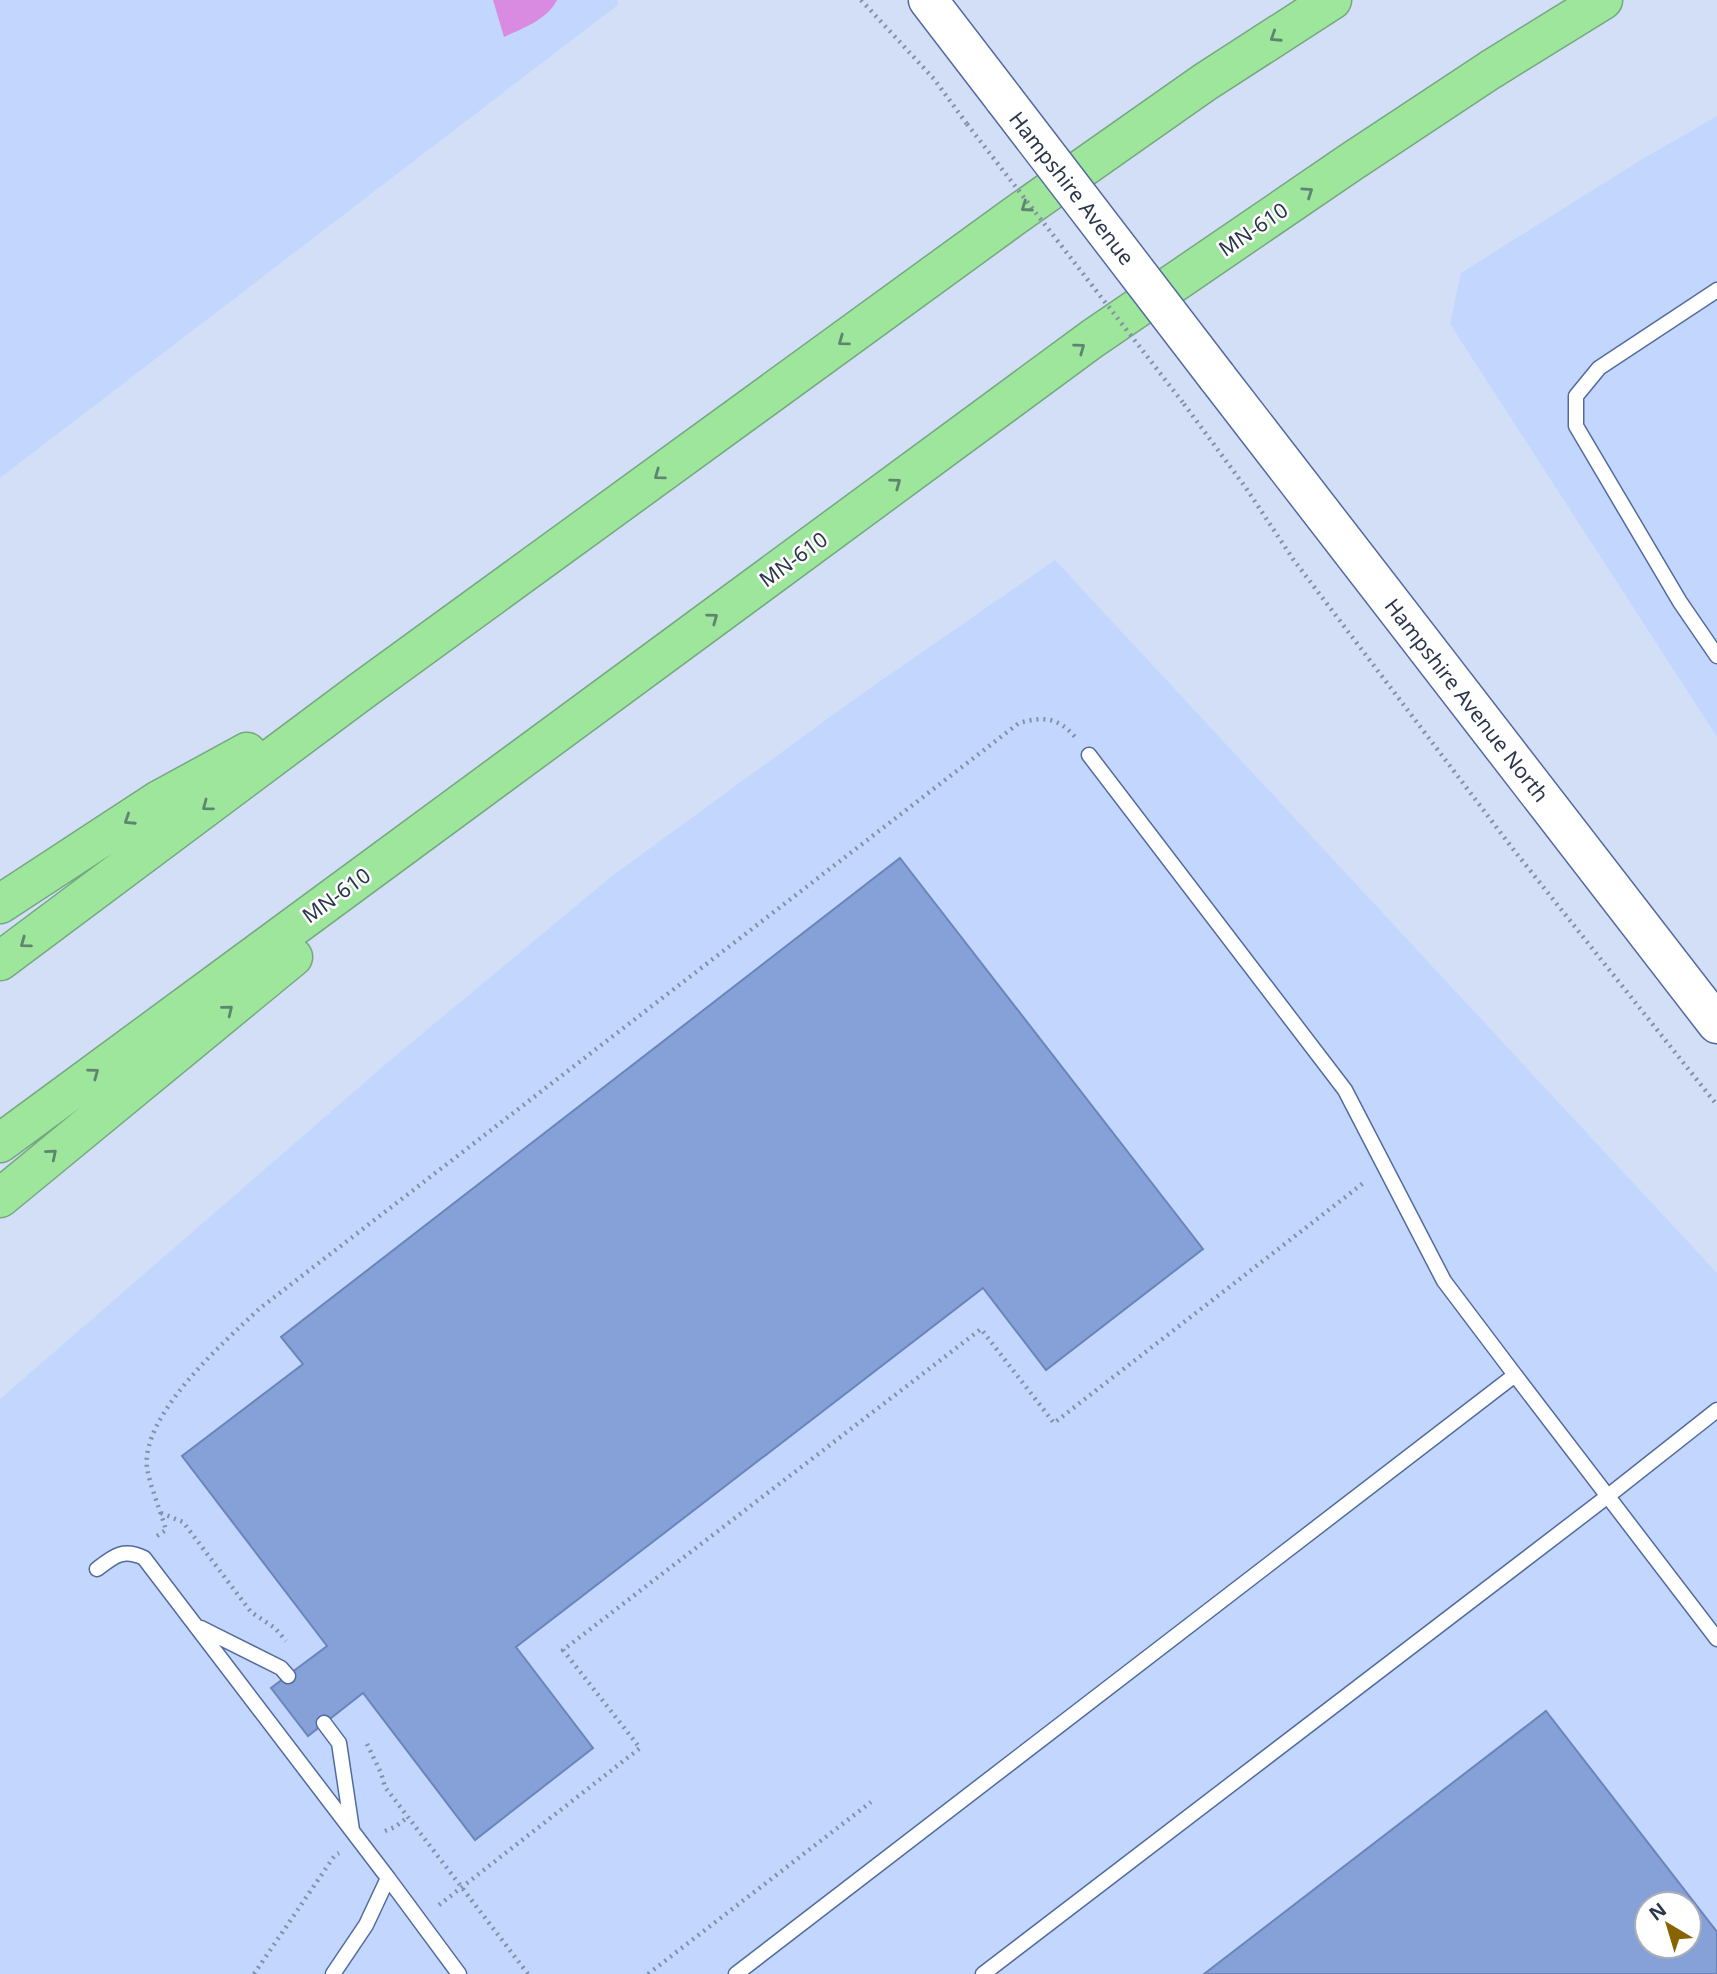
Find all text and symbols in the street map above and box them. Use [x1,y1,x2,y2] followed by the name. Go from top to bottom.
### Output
[1270,29,1283,41] one-way arrow
[1003,105,1141,271] street label: Hampshire Avenue
[1300,188,1313,200] one-way arrow
[1213,196,1293,262] street label: MN-610
[1021,199,1034,211] one-way arrow
[838,333,850,345] one-way arrow
[1072,344,1085,356] one-way arrow
[654,467,667,479] one-way arrow
[889,479,901,491] one-way arrow
[753,525,833,593] street label: MN-610
[1379,592,1555,808] street label: Hampshire Avenue North
[705,614,718,626] one-way arrow
[203,798,215,811] one-way arrow
[123,811,136,824] one-way arrow
[296,861,376,929] street label: MN-610
[20,934,33,947] one-way arrow
[220,1006,233,1018] one-way arrow
[86,1069,99,1081] one-way arrow
[44,1150,57,1162] one-way arrow
[1633,1890,1703,1960] north arrow
[1643,1897,1672,1927] text: N

